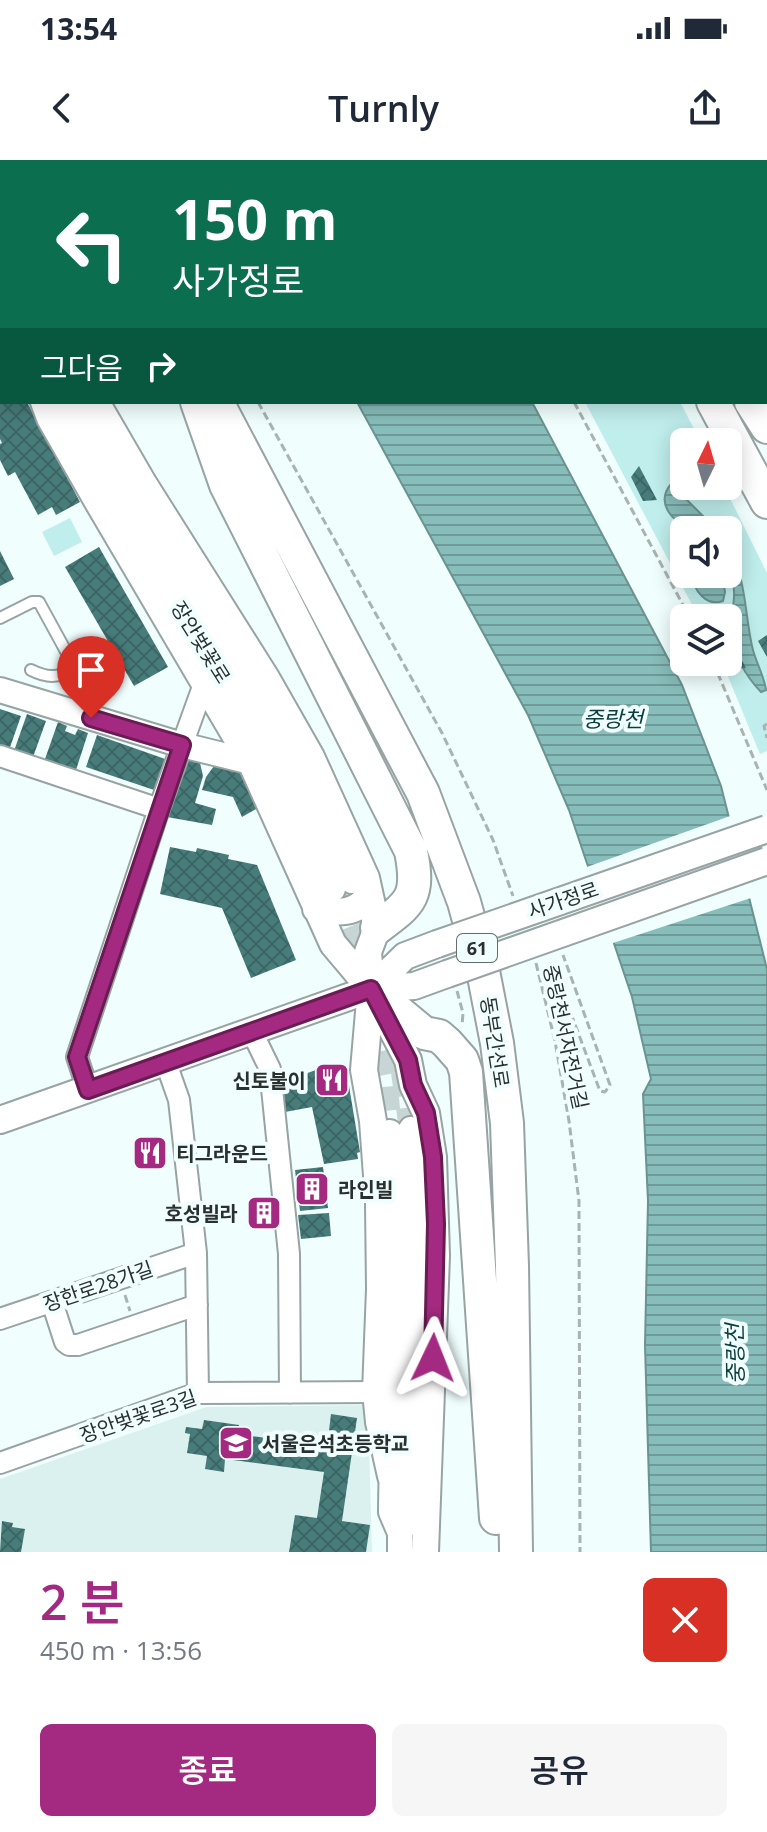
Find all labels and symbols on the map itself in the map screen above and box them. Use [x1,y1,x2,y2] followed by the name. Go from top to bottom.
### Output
[670,428,742,500] north arrow
[165,596,237,688] street label: 장안벚꽃로
[57,636,125,718] pin
[583,703,646,733] water label: 중랑천
[524,875,602,925] street label: 사가정로
[457,934,497,962] road number: 61
[537,962,595,1112] street label: 중랑천서자전거길
[474,994,516,1090] street label: 동부간선로
[313,1061,351,1099] restaurant icon: 신토불이
[232,1067,306,1094] place label: 신토불이
[131,1134,169,1172] restaurant icon: 티그라운드
[176,1140,268,1167] place label: 티그라운드
[293,1170,331,1208] building icon: 라인빌
[338,1176,393,1203] place label: 라인빌
[245,1194,283,1232] building icon: 호성빌라
[164,1200,238,1227] place label: 호성빌라
[39,1255,157,1317] street label: 장한로28가길
[391,1316,475,1400] position arrow
[718,1321,750,1385] water label: 중랑천
[76,1383,200,1449] street label: 장안벚꽃로3길
[217,1424,255,1462] school or university icon: 서울은석초등학교
[262,1430,409,1457] place label: 서울은석초등학교

